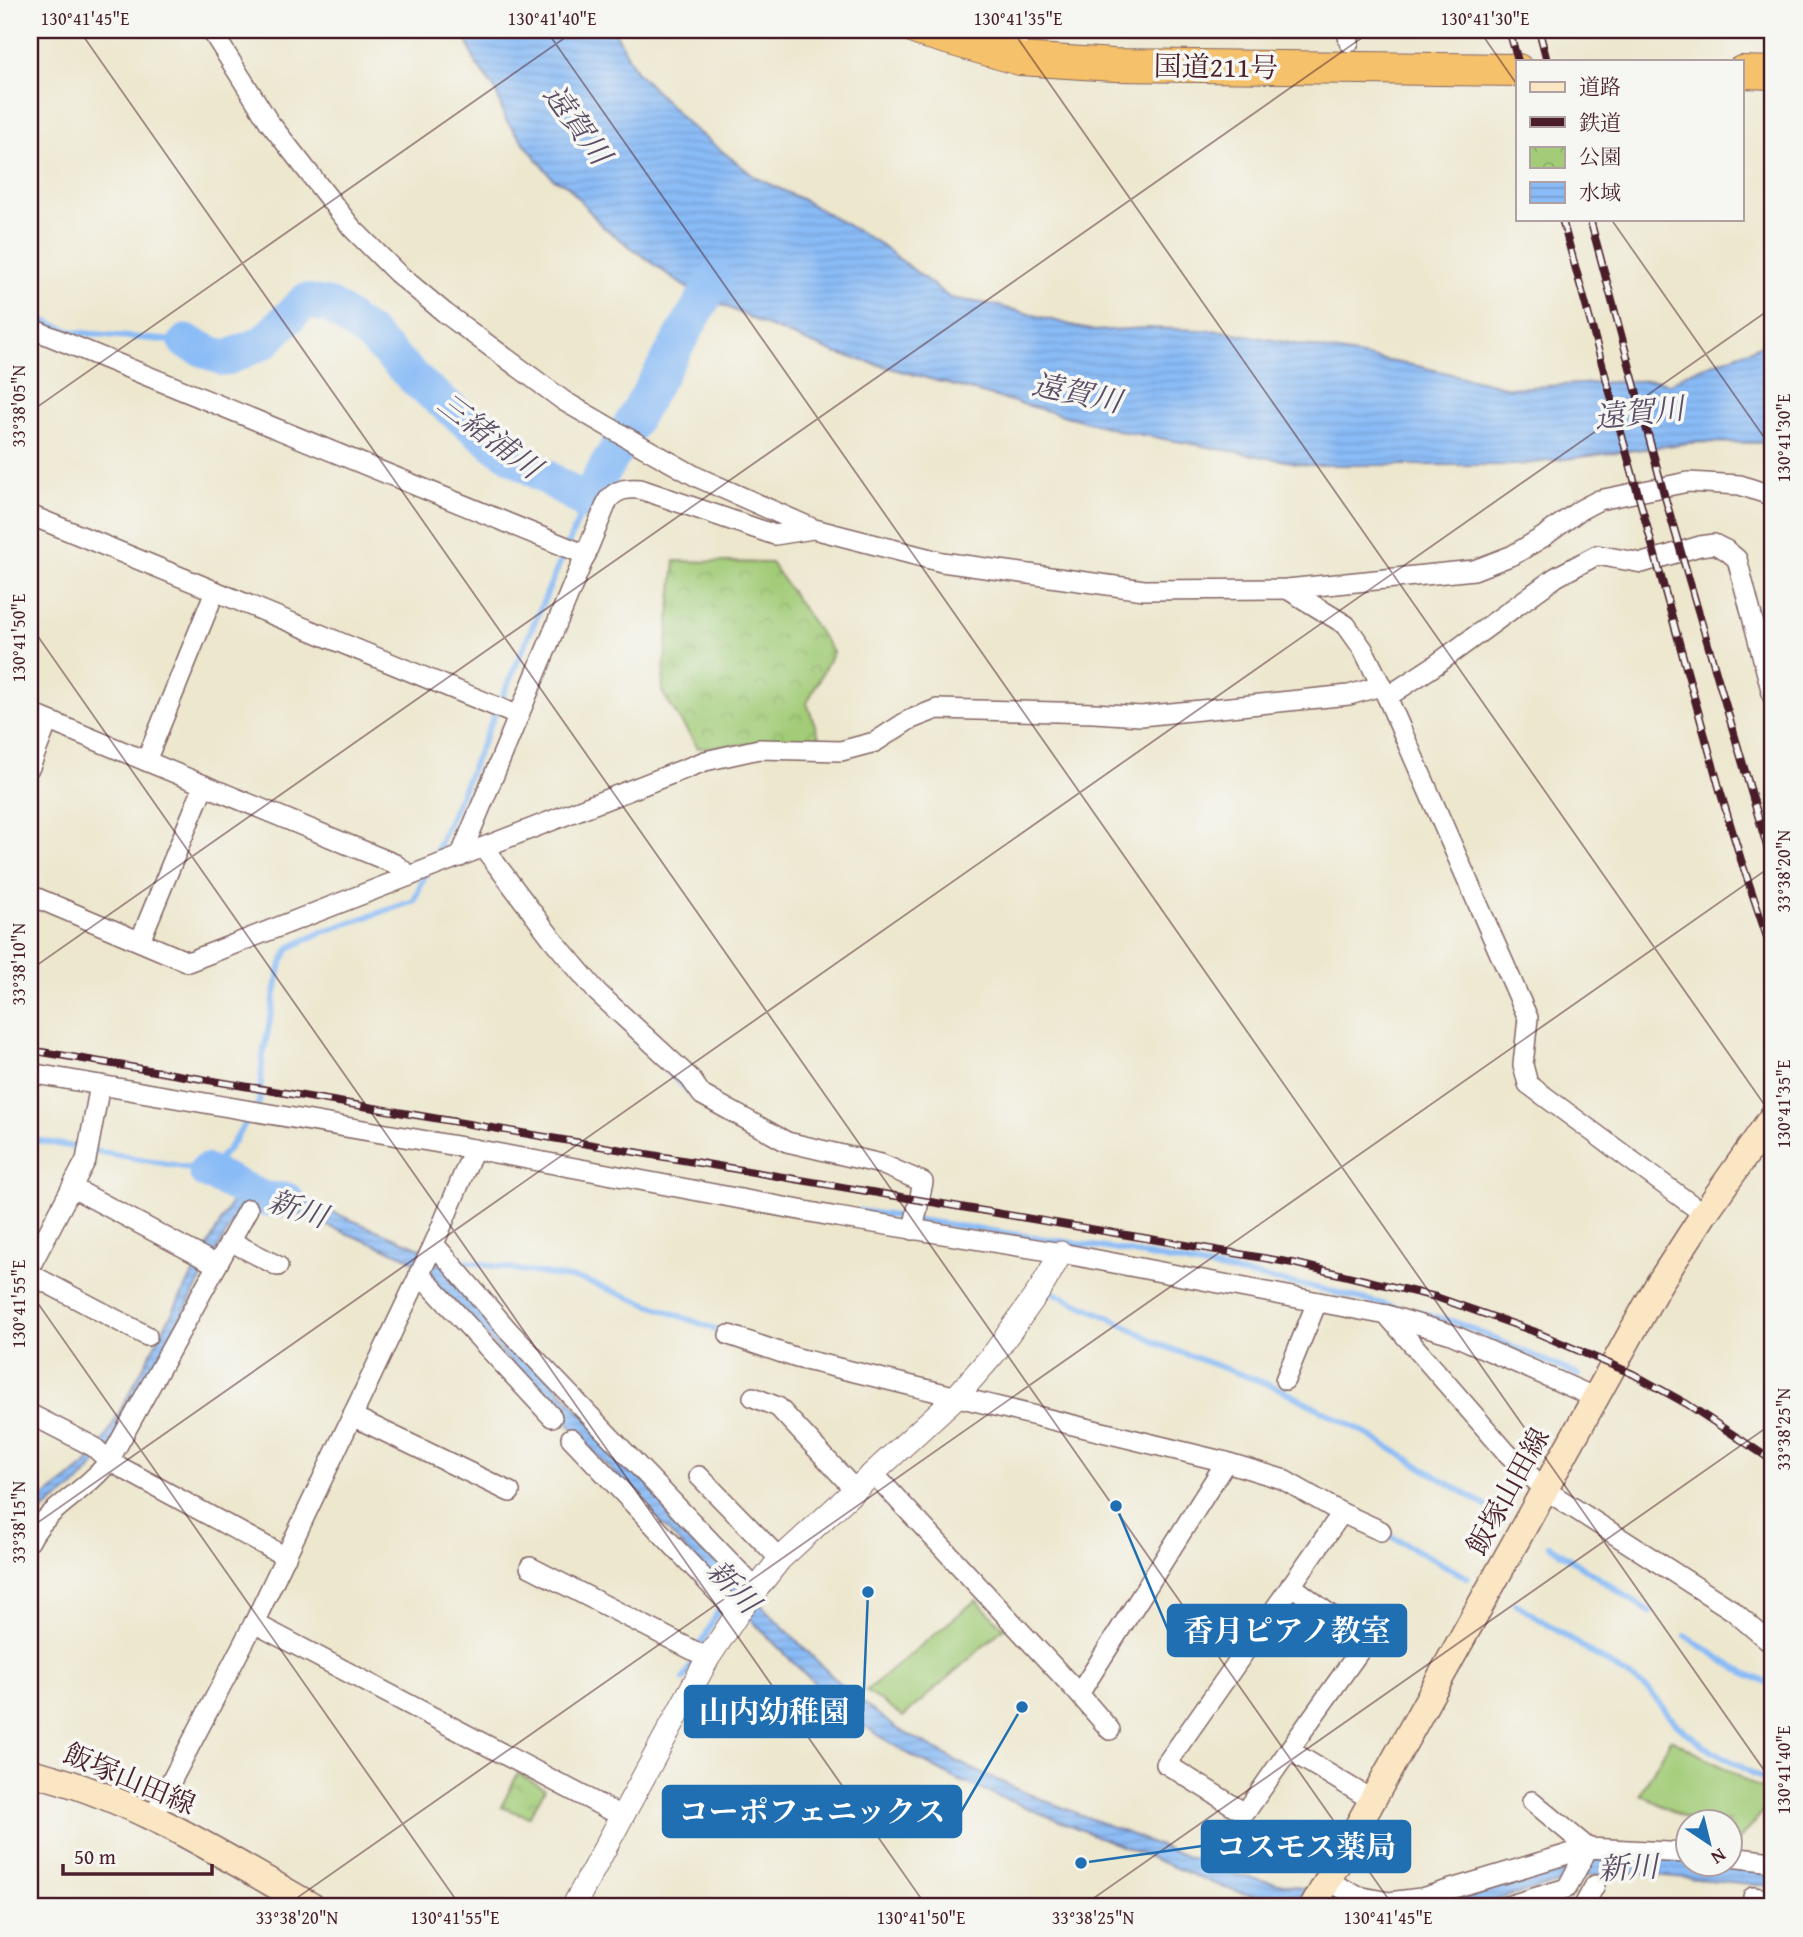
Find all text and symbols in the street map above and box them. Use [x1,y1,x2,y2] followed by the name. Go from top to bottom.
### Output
[41,5,129,32] text: 130°41'45"E
[508,5,596,32] text: 130°41'40"E
[974,5,1062,32] text: 130°41'35"E
[1441,5,1529,32] text: 130°41'30"E
[1153,44,1279,88] street label: 国道211号
[1516,60,1744,220] legend
[1579,71,1621,102] text: 道路
[534,75,624,176] water label: 遠賀川
[1579,107,1621,138] text: 鉄道
[1579,141,1621,172] text: 公園
[1579,177,1621,208] text: 水域
[1028,361,1129,423] water label: 遠賀川
[5,364,32,447] text: 33°38'05"N
[429,381,554,490] water label: 三緒浦川
[1592,385,1689,439] water label: 遠賀川
[1770,394,1797,482] text: 130°41'30"E
[5,594,32,682] text: 130°41'50"E
[1770,829,1797,912] text: 33°38'20"N
[5,922,32,1005] text: 33°38'10"N
[1770,1060,1797,1148] text: 130°41'35"E
[263,1178,336,1239] water label: 新川
[5,1260,32,1348] text: 130°41'55"E
[1770,1387,1797,1470] text: 33°38'25"N
[1455,1420,1559,1562] street label: 飯塚山田線
[5,1480,32,1563] text: 33°38'15"N
[697,1549,773,1625] water label: 新川
[1168,1605,1406,1656] callout: 香月ピアノ教室
[1183,1608,1391,1652] text: 香月ピアノ教室
[685,1686,863,1737] callout: 山内幼稚園
[699,1689,849,1733] text: 山内幼稚園
[1770,1726,1797,1814] text: 130°41'40"E
[58,1732,202,1824] street label: 飯塚山田線
[663,1786,961,1837] callout: コーポフェニックス
[679,1789,946,1833] text: コーポフェニックス
[1674,1808,1744,1878] north arrow
[1202,1821,1410,1872] callout: コスモス薬局
[1216,1824,1396,1868] text: コスモス薬局
[63,1832,212,1876] scale bar
[74,1841,116,1872] text: 50 m
[1705,1842,1732,1872] text: N
[1597,1843,1662,1891] water label: 新川
[256,1904,339,1931] text: 33°38'20"N
[411,1904,499,1931] text: 130°41'55"E
[877,1904,965,1931] text: 130°41'50"E
[1052,1904,1135,1931] text: 33°38'25"N
[1344,1904,1432,1931] text: 130°41'45"E

